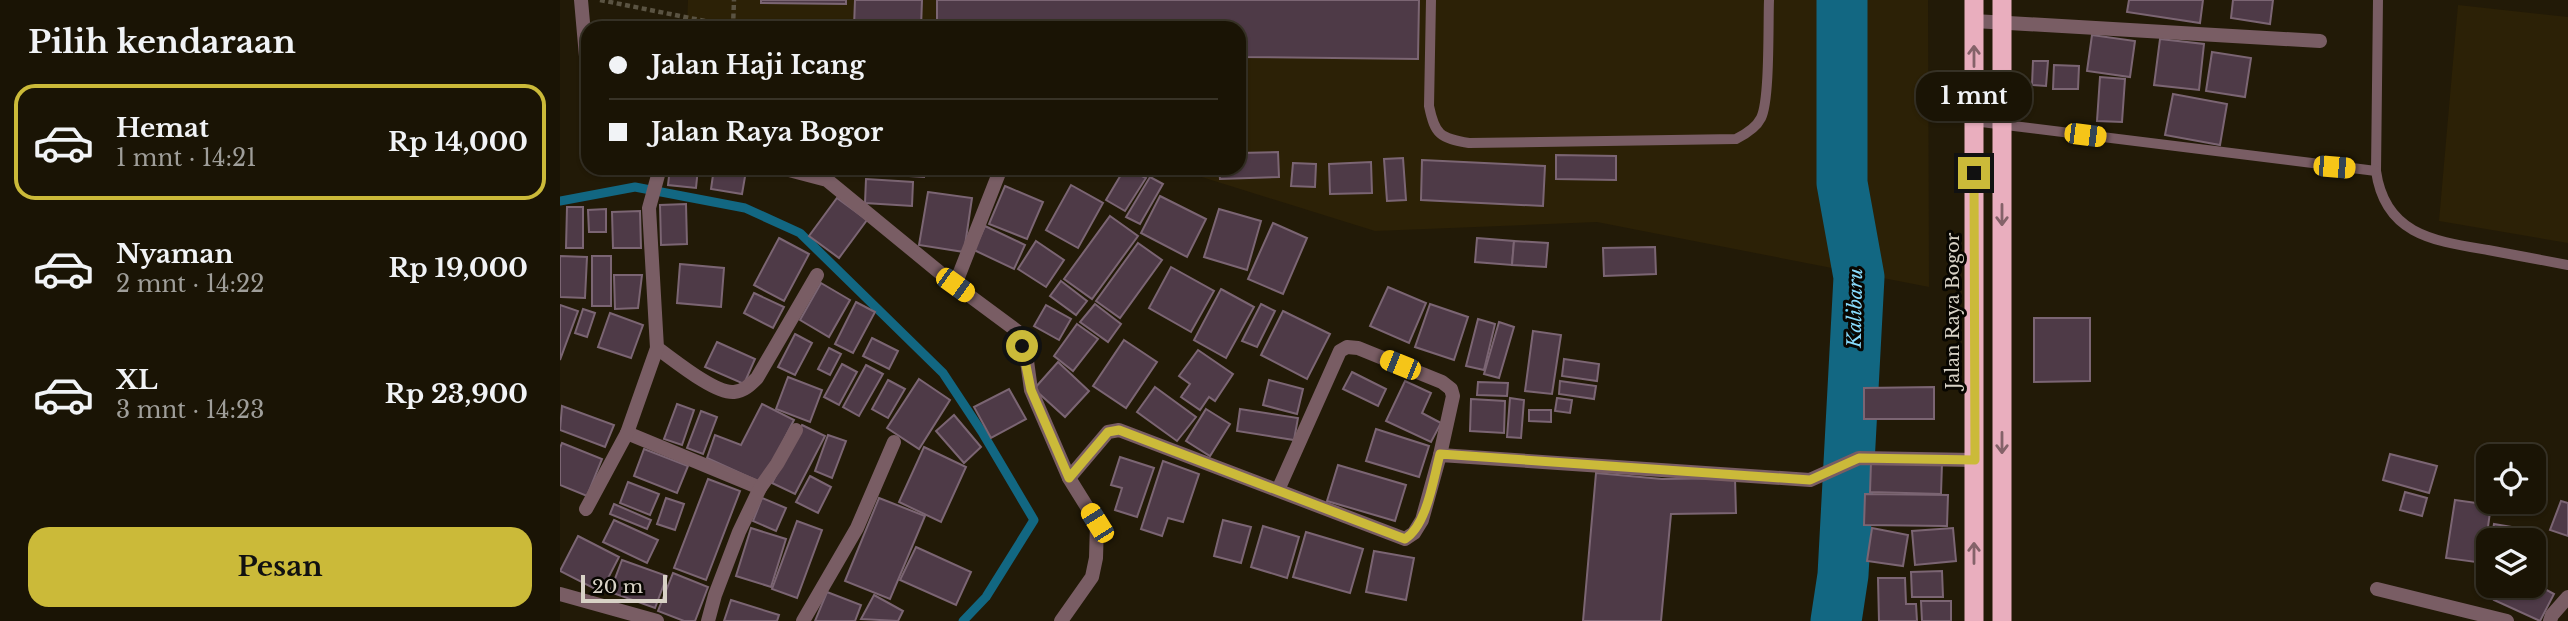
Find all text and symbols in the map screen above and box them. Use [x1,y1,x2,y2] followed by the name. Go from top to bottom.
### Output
[28,22,296,62] text: Pilih kendaraan
[1967,45,1981,68] one-way arrow
[651,49,865,81] text: Jalan Haji Icang
[1916,72,2032,120] callout: 1 mnt
[1940,82,2008,110] text: 1 mnt
[32,111,95,174] icon: car
[116,112,209,144] text: Hemat
[651,116,883,148] text: Jalan Raya Bogor
[2063,122,2108,148] car
[388,126,528,158] text: Rp 14,000
[116,144,257,172] text: 1 mnt · 14:21
[2313,155,2356,179] car
[1958,157,1990,189] route end
[1995,203,2009,226] one-way arrow
[1942,232,1964,391] street label: Jalan Raya Bogor
[32,237,95,300] icon: car
[116,238,233,270] text: Nyaman
[388,252,528,284] text: Rp 19,000
[932,264,979,306] car
[1843,268,1867,349] water label: Kalibaru
[116,270,264,298] text: 2 mnt · 14:22
[1006,330,1038,362] route start
[1377,347,1424,383] car
[32,363,95,426] icon: car
[116,364,158,396] text: XL
[385,378,528,410] text: Rp 23,900
[116,396,264,424] text: 3 mnt · 14:23
[1995,431,2009,454] one-way arrow
[2476,444,2546,598] map controls
[2476,444,2546,514] button: locate
[1077,500,1118,546] car
[28,527,532,607] button: Pesan
[2476,528,2546,598] button: layers
[1967,542,1981,565] one-way arrow
[581,572,667,604] scale bar
[592,575,643,598] text: 20 m

